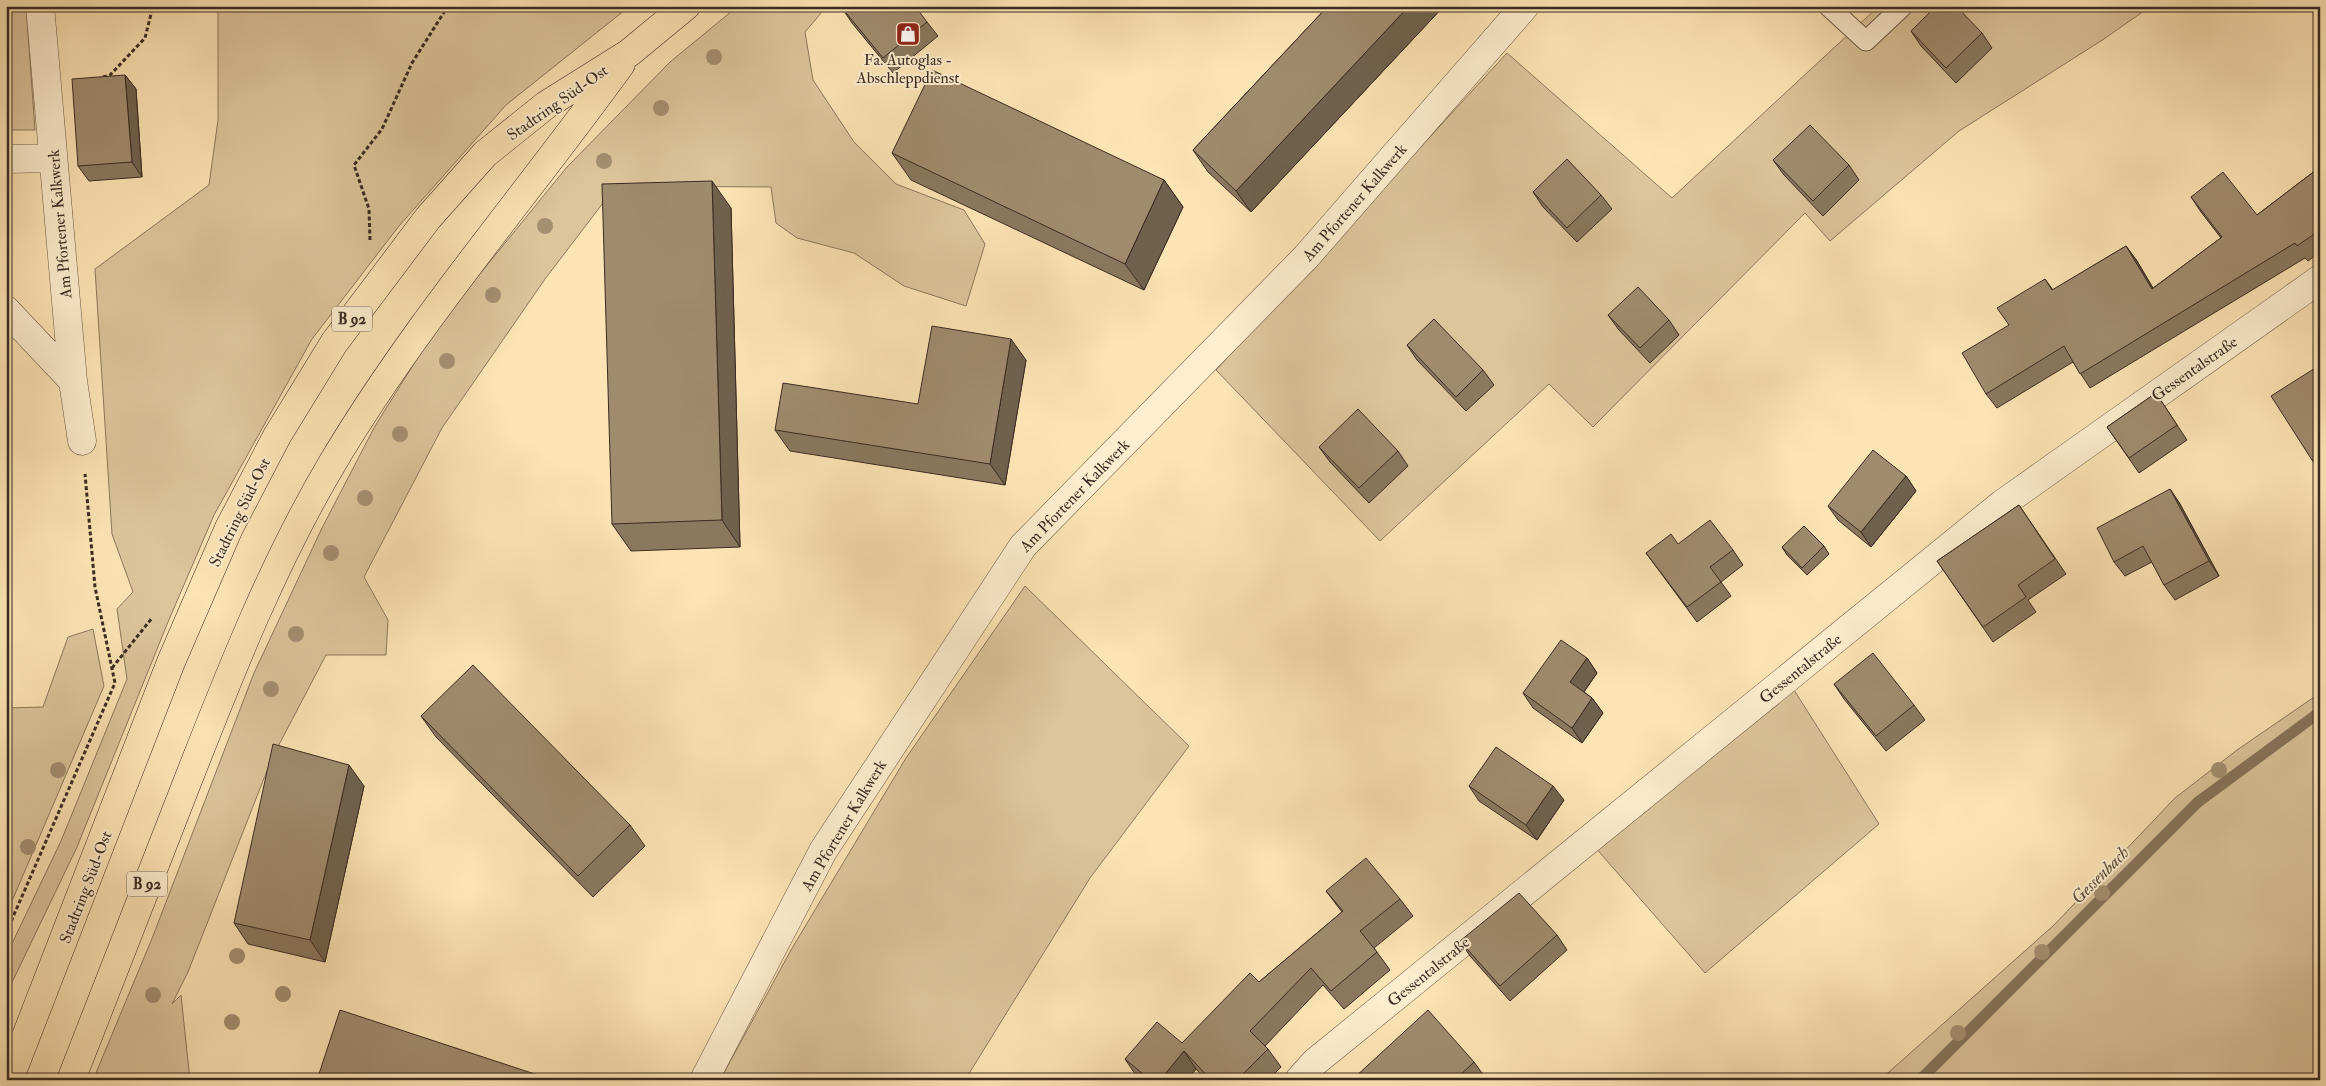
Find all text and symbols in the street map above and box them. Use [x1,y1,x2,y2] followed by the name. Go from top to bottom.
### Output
[895,21,921,47] shop icon: Fa. Autoglas - Abschleppdienst
[856,50,959,89] place label: Fa. Autoglas - Abschleppdienst
[503,61,612,145] street label: Stadtring Süd-Ost
[1298,139,1412,266] street label: Am Pfortener Kalkwerk
[43,148,77,300] street label: Am Pfortener Kalkwerk
[332,306,372,332] road number: B 92
[2148,332,2242,406] street label: Gessentalstraße
[1015,435,1134,557] street label: Am Pfortener Kalkwerk
[205,455,275,570] street label: Stadtring Süd-Ost
[1755,629,1846,708] street label: Gessentalstraße
[796,756,891,896] street label: Am Pfortener Kalkwerk
[55,828,117,946] street label: Stadtring Süd-Ost
[2066,841,2134,909] water label: Gessenbach
[127,872,167,896] road number: B 92
[1383,932,1474,1011] street label: Gessentalstraße

